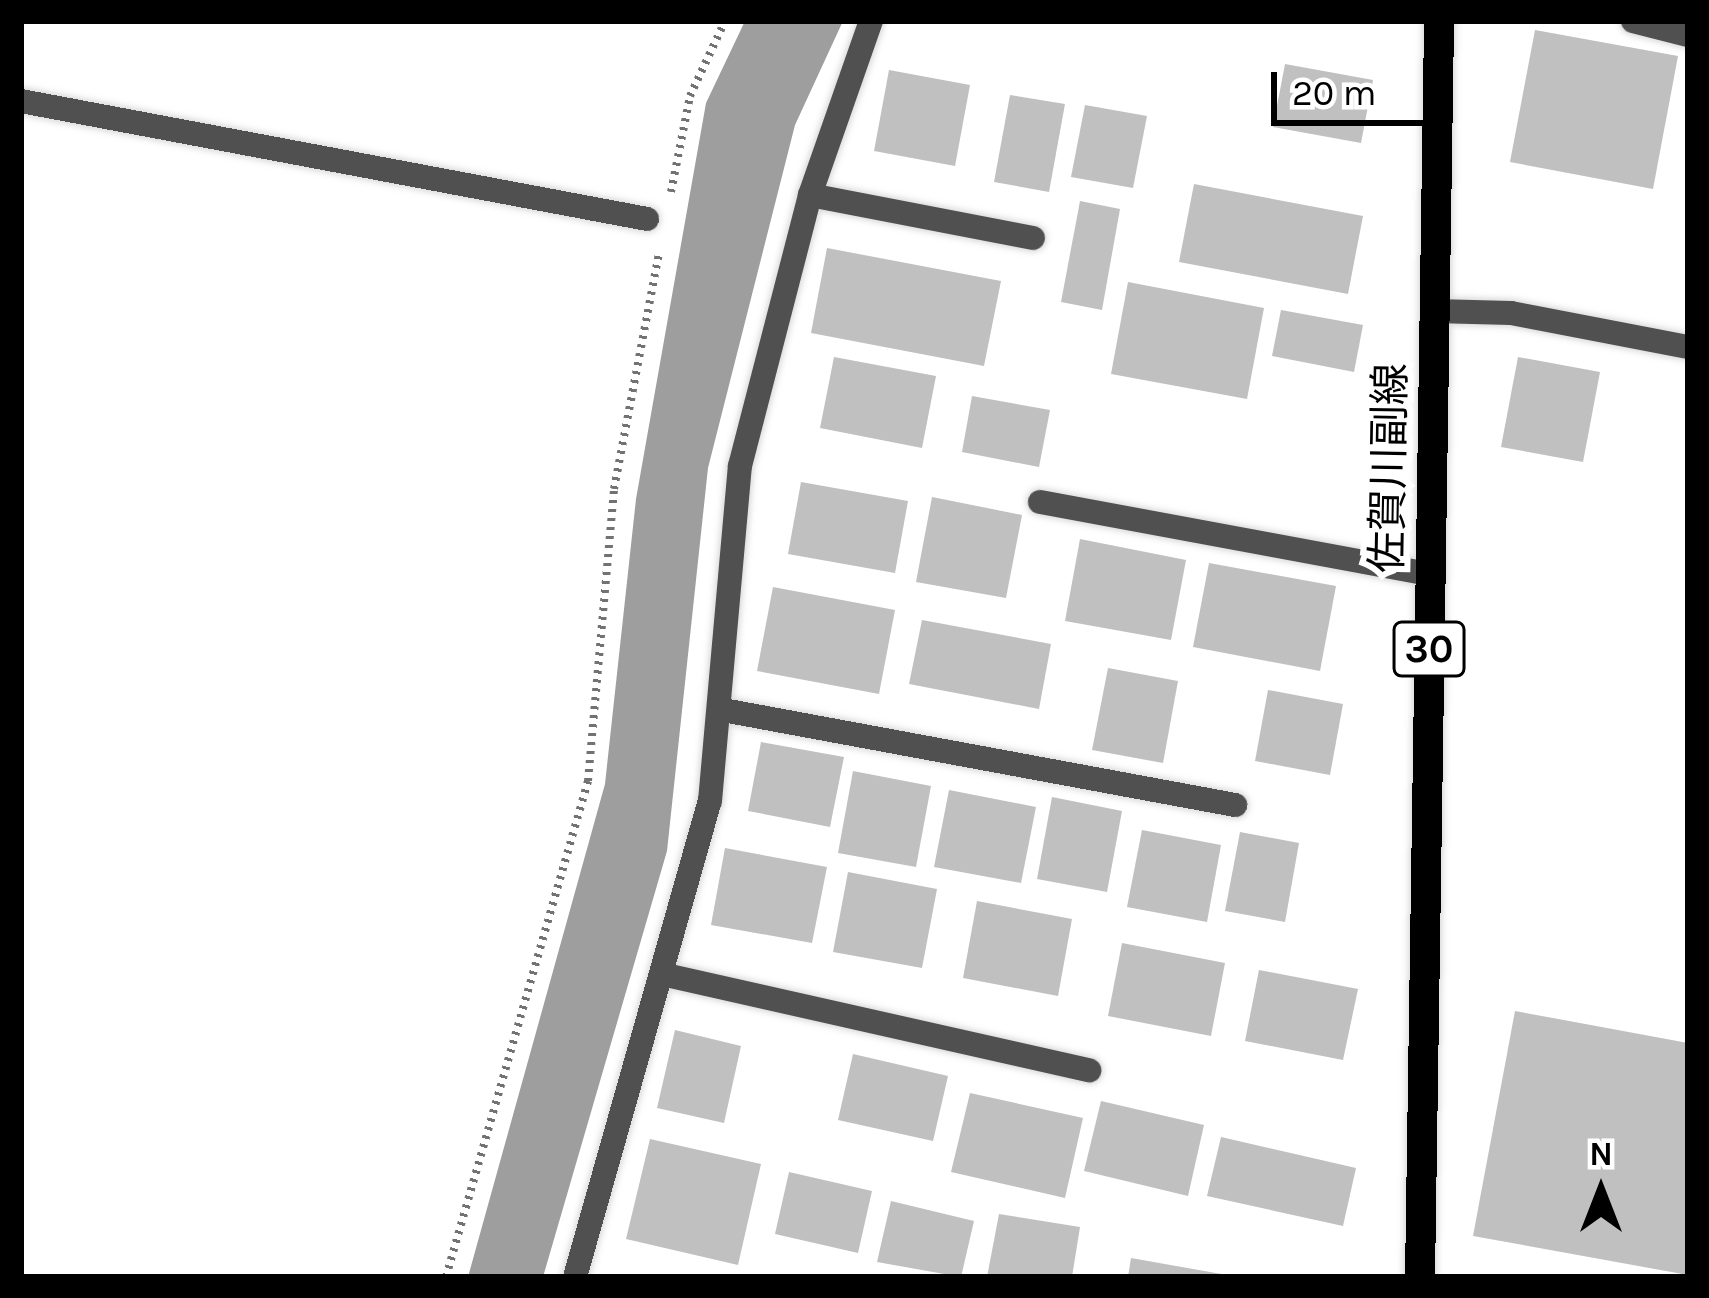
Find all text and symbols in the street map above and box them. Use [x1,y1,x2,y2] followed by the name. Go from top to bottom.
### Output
[1277,48,1445,122] scale bar
[1292,72,1376,114] text: 20 m
[1362,363,1416,573] street label: 佐賀川副線
[1390,616,1468,682] road number: 30
[1541,1130,1661,1250] north arrow
[1589,1135,1613,1173] text: N

